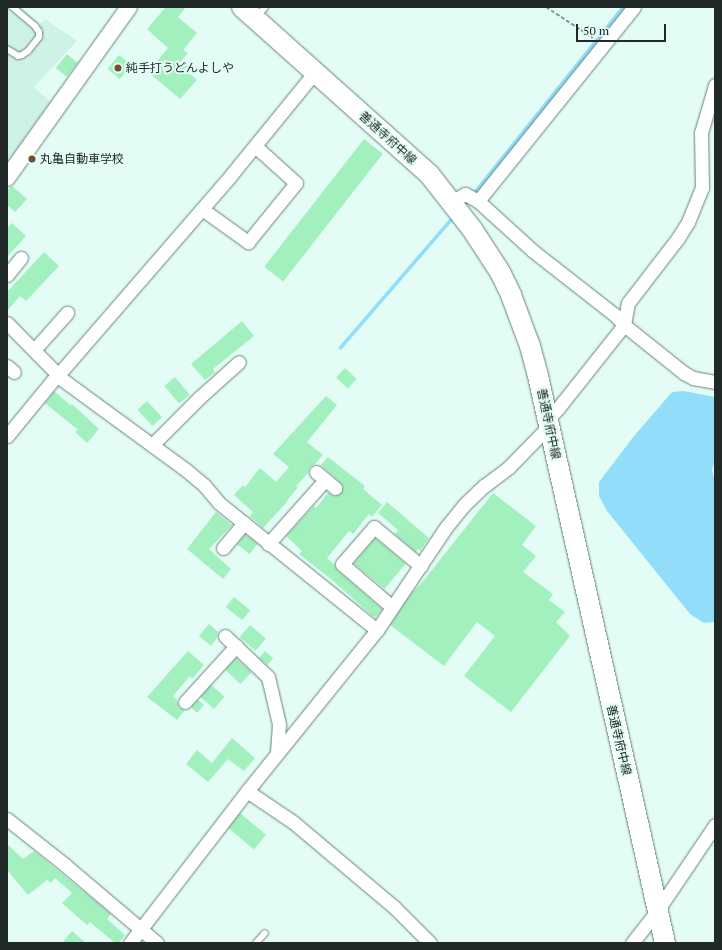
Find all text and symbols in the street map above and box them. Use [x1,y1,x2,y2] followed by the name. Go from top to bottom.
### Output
[578,16,668,42] scale bar
[583,23,609,38] text: 50 m
[126,61,234,75] place label: 純手打うどんよしや
[113,63,123,73] marker: 純手打うどんよしや
[356,109,420,167] street label: 善通寺府中線
[40,152,124,166] place label: 丸亀自動車学校
[27,154,37,164] marker: 丸亀自動車学校
[534,387,564,461] street label: 善通寺府中線
[604,703,634,777] street label: 善通寺府中線

